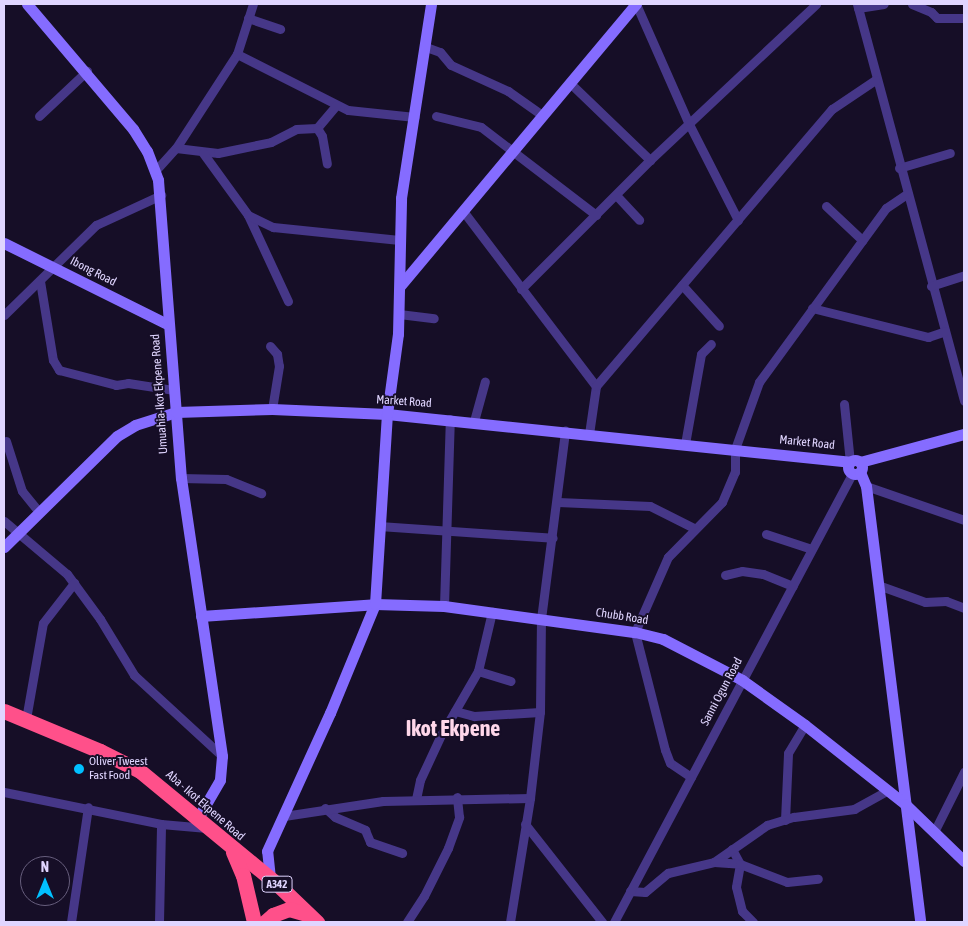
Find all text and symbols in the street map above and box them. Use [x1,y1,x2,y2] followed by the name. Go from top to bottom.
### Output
[67,254,119,290] street label: Ibong Road
[149,333,171,455] street label: Umuahia-Ikot Ekpene Road
[376,393,432,411] street label: Market Road
[779,433,835,453] street label: Market Road
[595,606,649,628] street label: Chubb Road
[698,656,746,728] street label: Sanni Ogun Road
[406,716,500,742] district label: Ikot Ekpene
[89,755,148,783] place label: Oliver Tweest Fast Food
[73,763,85,775] marker: Oliver Tweest Fast Food
[163,768,247,844] street label: Aba - Ikot Ekpene Road
[20,856,70,906] north arrow
[41,859,49,875] text: N
[261,876,293,892] road number: A342

